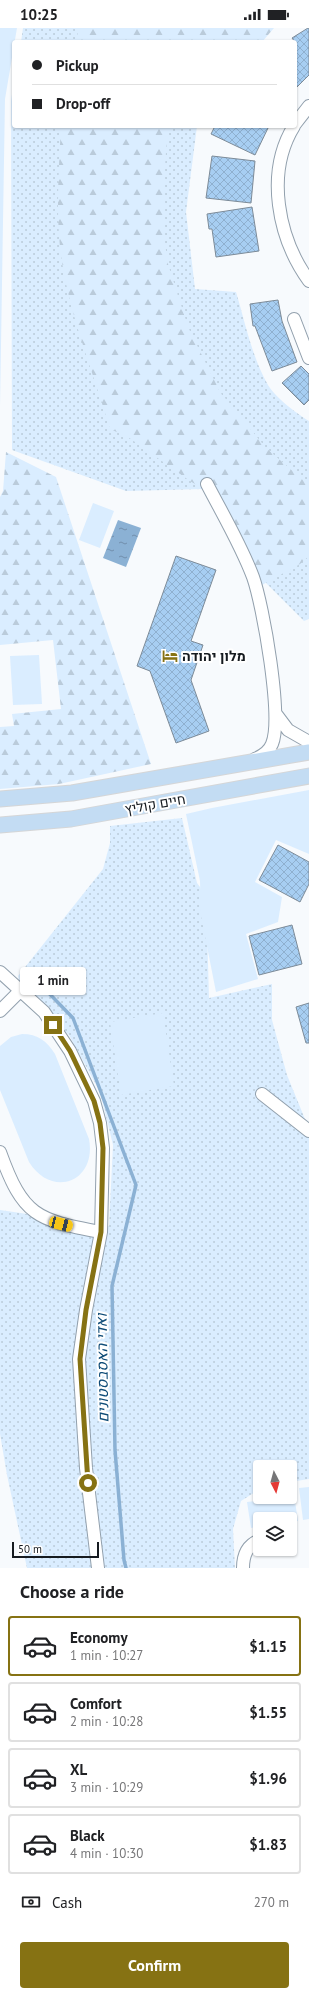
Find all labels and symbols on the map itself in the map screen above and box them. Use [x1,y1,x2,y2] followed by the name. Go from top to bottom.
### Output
[161,647,179,665] hotel icon: מלון יהודה
[182,647,246,665] place label: מלון יהודה
[123,790,187,818] street label: חיים קוליץ
[20,967,86,995] callout: 1 min
[44,1016,62,1034] route end
[48,1215,74,1233] car
[92,1312,112,1423] water label: ואדי האסבסטונים
[253,1460,297,1504] north arrow
[79,1474,97,1492] route start
[12,1540,99,1559] scale bar

